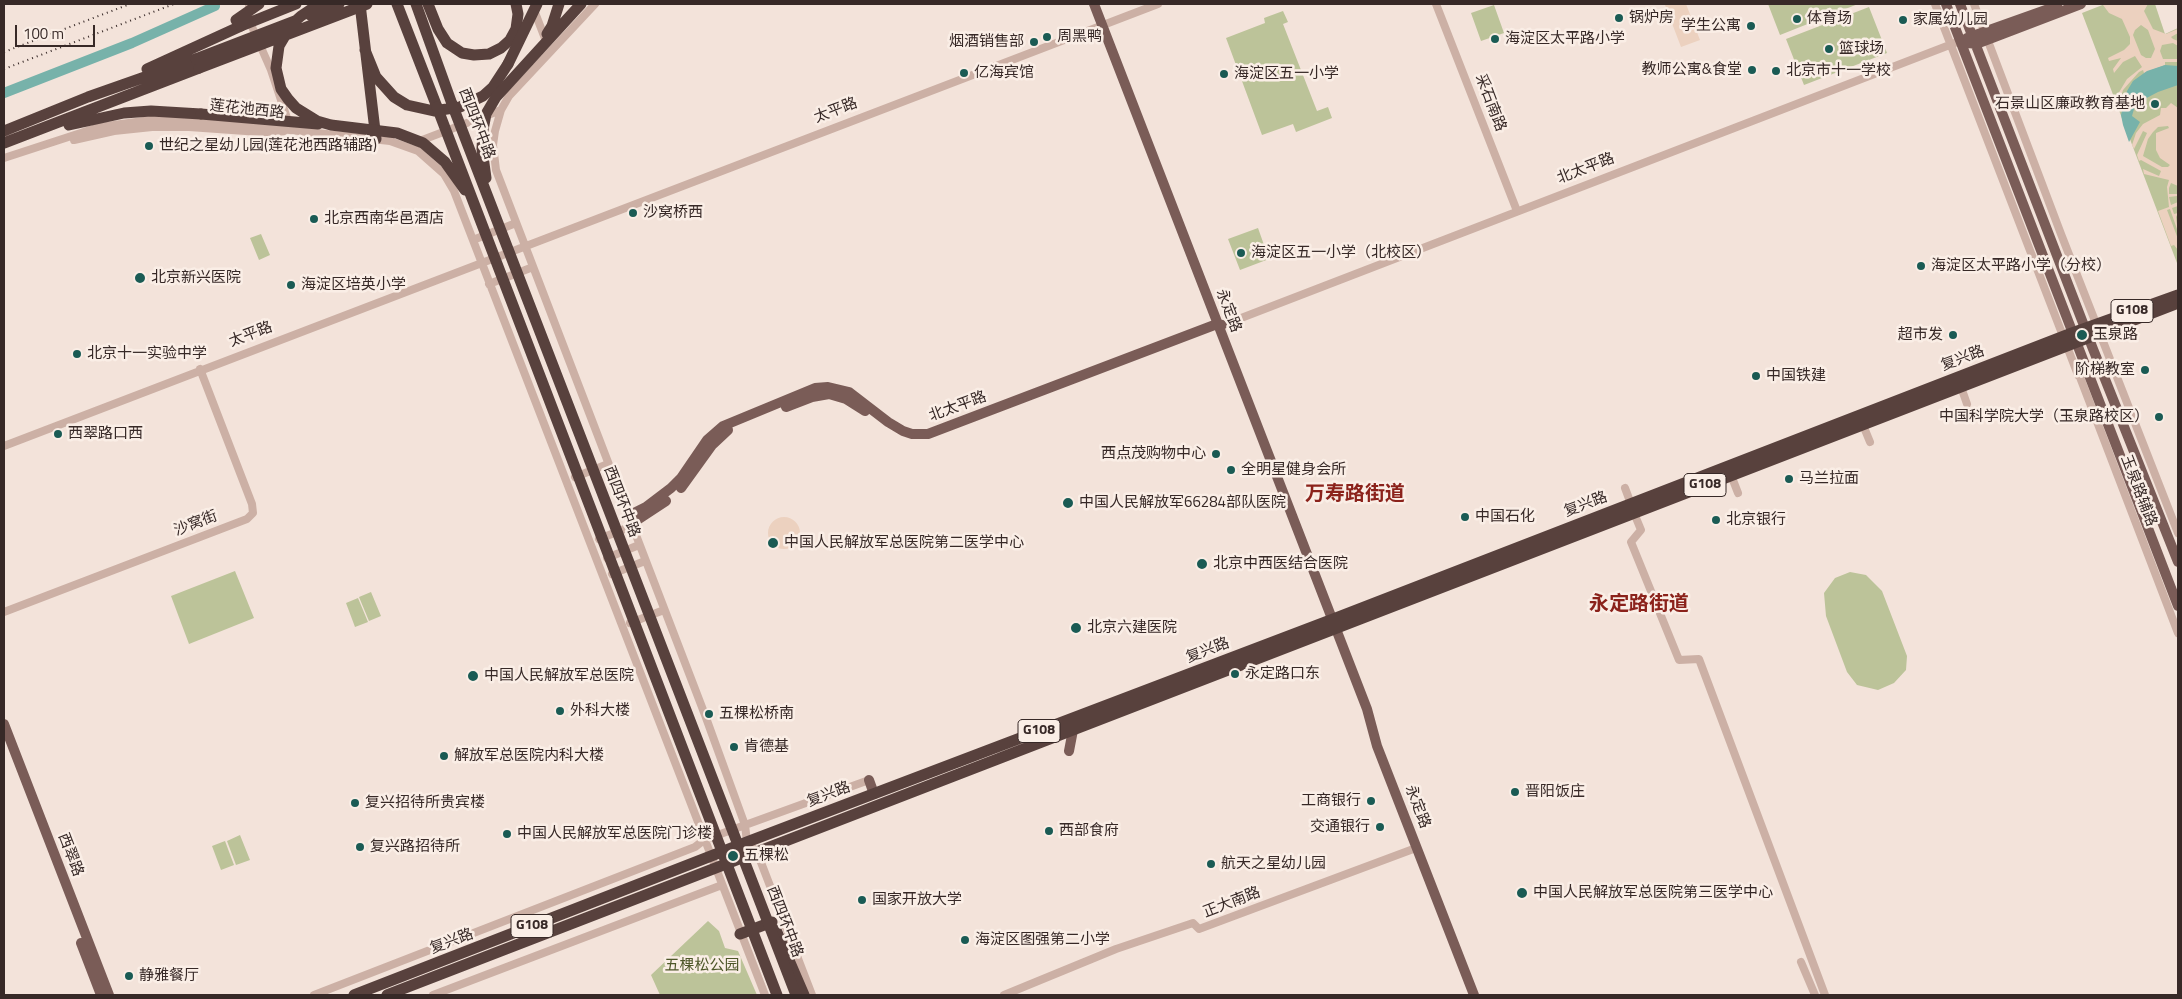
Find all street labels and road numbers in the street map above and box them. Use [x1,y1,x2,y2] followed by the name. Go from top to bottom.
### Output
[1471,72,1509,134] street label: 采石南路
[454,86,498,162] street label: 西四环中路
[812,95,860,127] street label: 太平路
[209,97,285,123] street label: 莲花池西路
[1555,150,1617,188] street label: 北太平路
[1212,287,1244,335] street label: 永定路
[2111,300,2153,322] road number: G108
[227,319,275,351] street label: 太平路
[1939,343,1987,375] street label: 复兴路
[927,388,989,426] street label: 北太平路
[2116,453,2160,529] street label: 玉泉路辅路
[599,464,643,540] street label: 西四环中路
[1684,474,1726,496] road number: G108
[1562,489,1610,521] street label: 复兴路
[172,508,220,540] street label: 沙窝街
[1184,635,1232,667] street label: 复兴路
[1018,719,1060,742] road number: G108
[805,779,853,811] street label: 复兴路
[1401,783,1433,831] street label: 永定路
[54,831,86,879] street label: 西翠路
[762,884,806,960] street label: 西四环中路
[1201,884,1263,922] street label: 正大南路
[511,914,553,938] road number: G108
[428,926,476,958] street label: 复兴路

